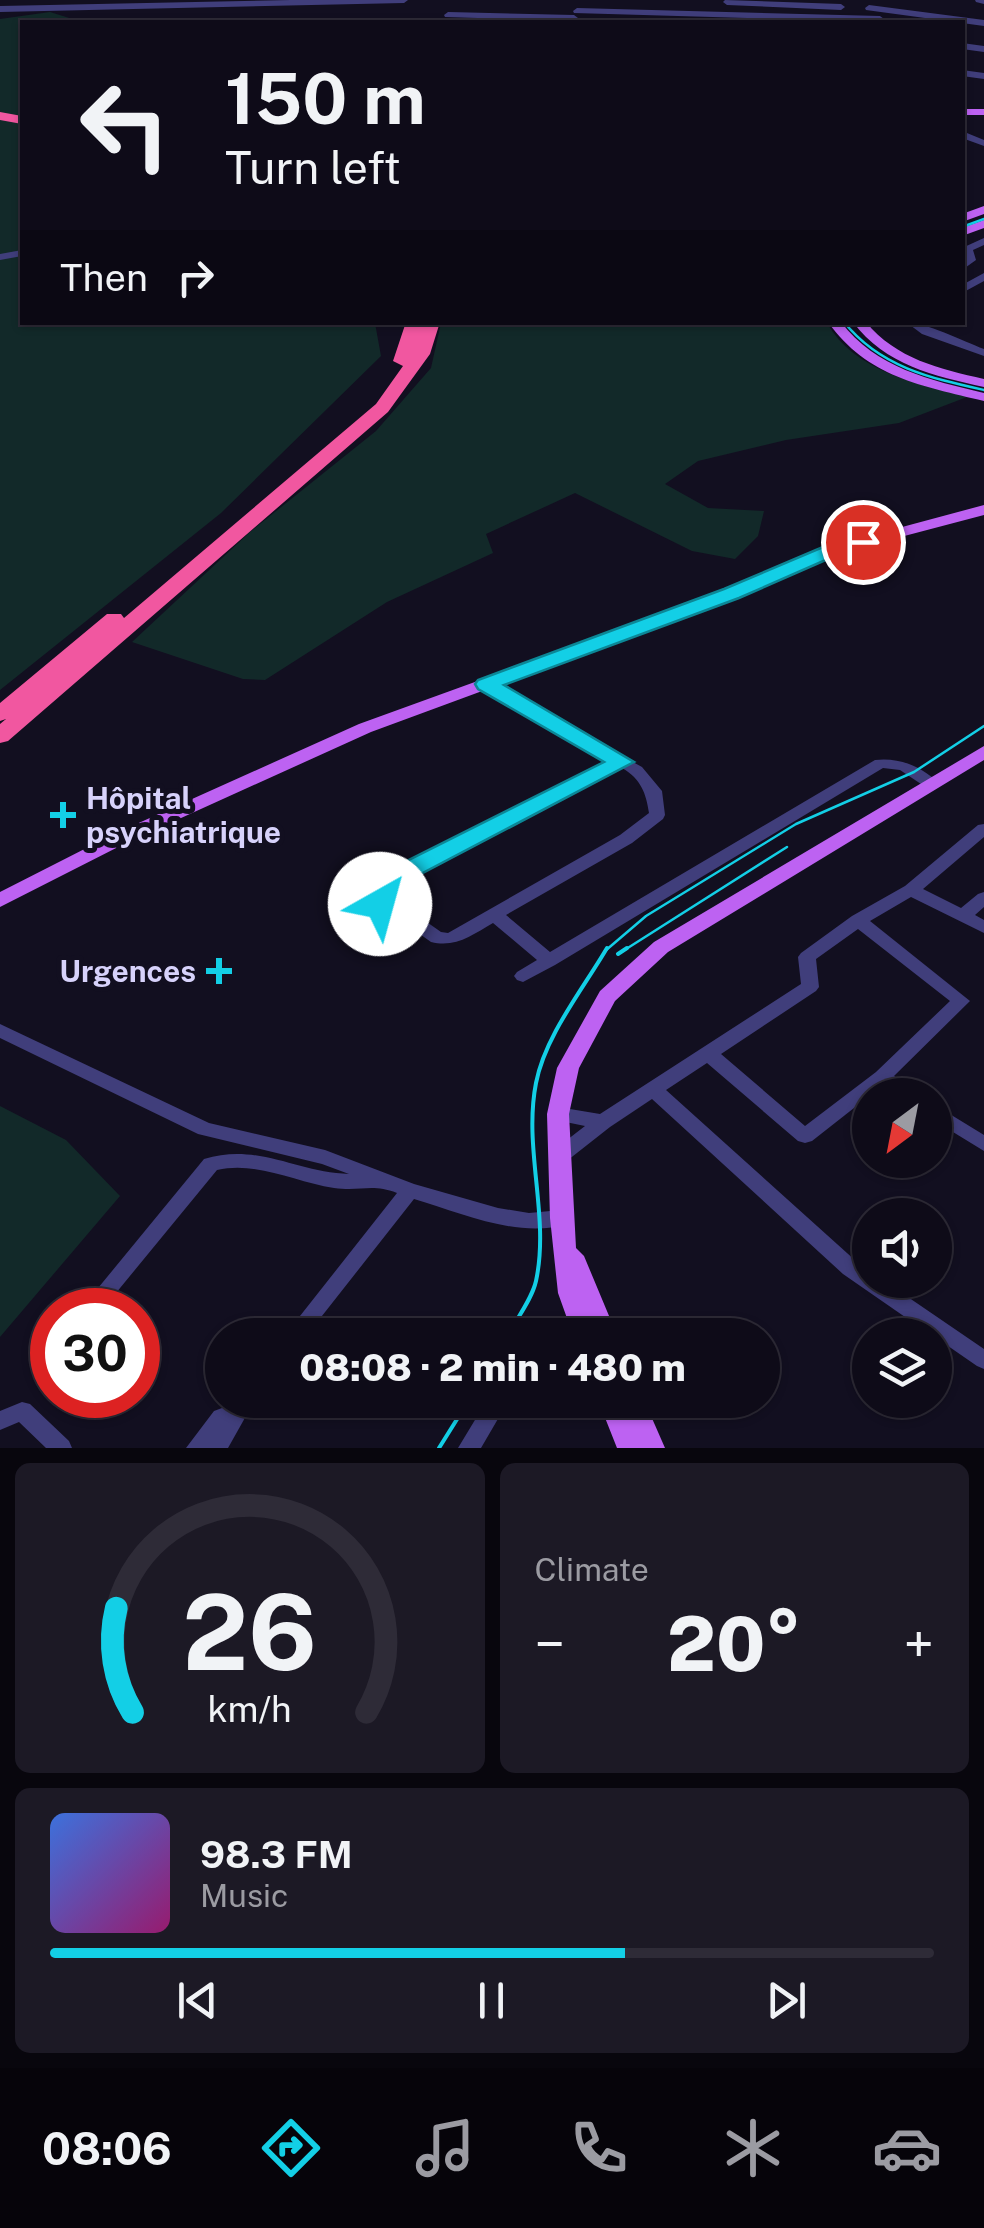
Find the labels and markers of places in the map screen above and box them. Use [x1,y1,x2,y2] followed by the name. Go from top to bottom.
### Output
[821,500,906,585] pin
[86,780,281,850] place label: Hôpital psychiatrique
[50,802,76,828] marker: Hôpital psychiatrique
[59,953,196,989] place label: Urgences
[206,958,232,984] marker: Urgences

